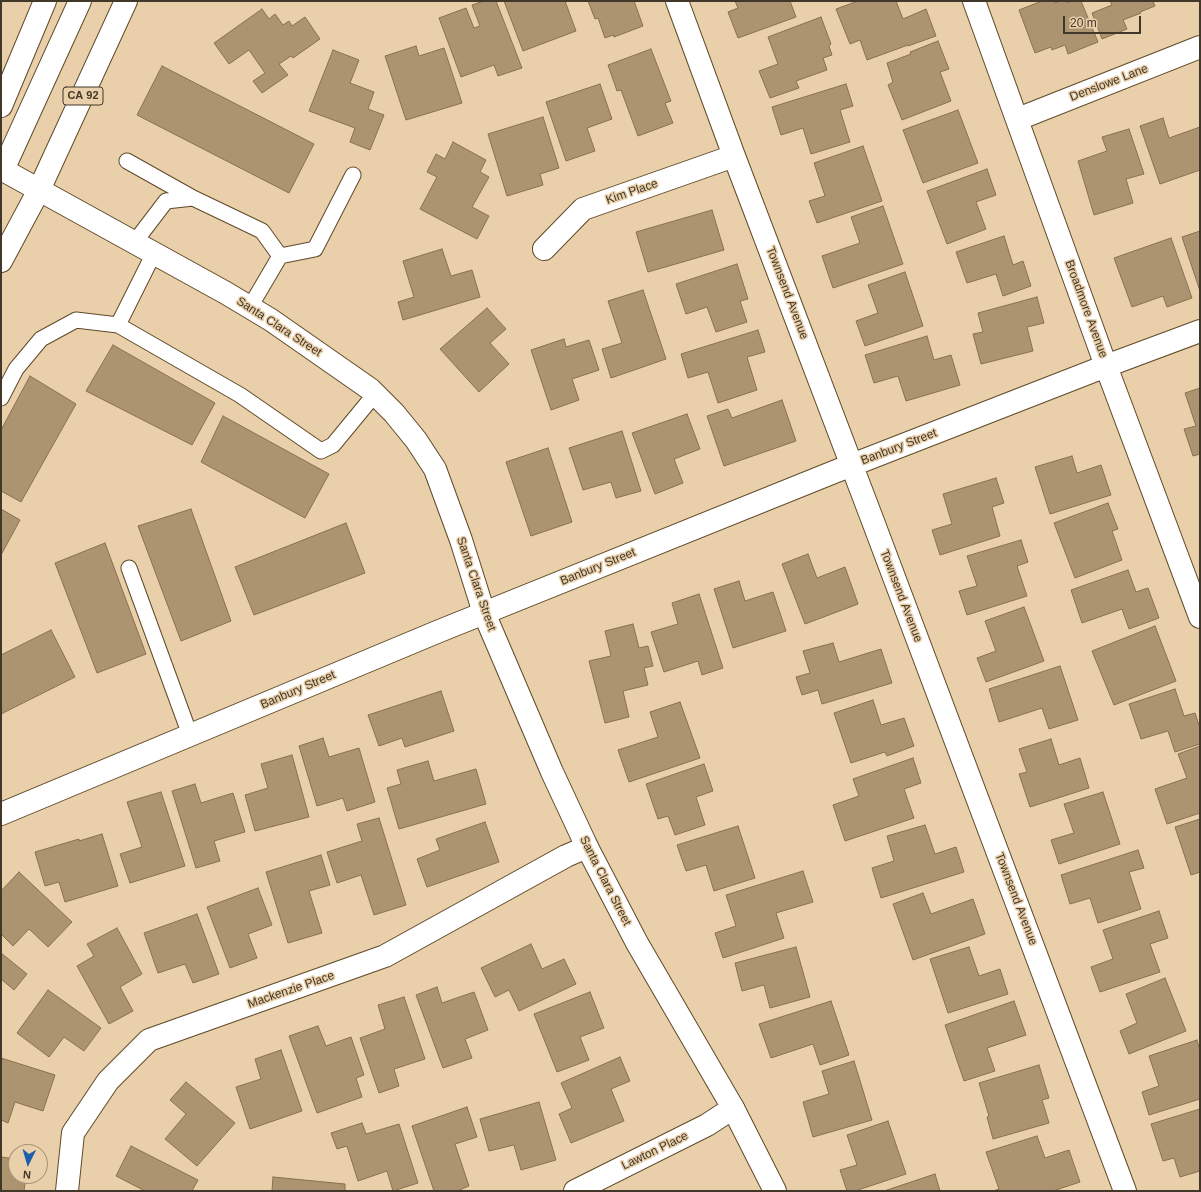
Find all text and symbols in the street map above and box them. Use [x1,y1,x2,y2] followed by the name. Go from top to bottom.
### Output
[1065,8,1143,34] scale bar
[1070,16,1097,30] text: 20 m
[1068,61,1150,105] street label: Denslowe Lane
[63,87,103,105] road number: CA 92
[604,176,660,208] street label: Kim Place
[763,245,811,341] street label: Townsend Avenue
[1062,258,1110,360] street label: Broadmore Avenue
[234,294,324,360] street label: Santa Clara Street
[859,426,939,468] street label: Banbury Street
[453,535,499,633] street label: Santa Clara Street
[558,545,638,589] street label: Banbury Street
[877,548,925,644] street label: Townsend Avenue
[258,668,338,712] street label: Banbury Street
[576,834,634,928] street label: Santa Clara Street
[992,851,1040,947] street label: Townsend Avenue
[246,968,336,1012] street label: Mackenzie Place
[619,1129,691,1173] street label: Lawton Place
[8,1144,48,1184] north arrow
[23,1169,32,1181] text: N

